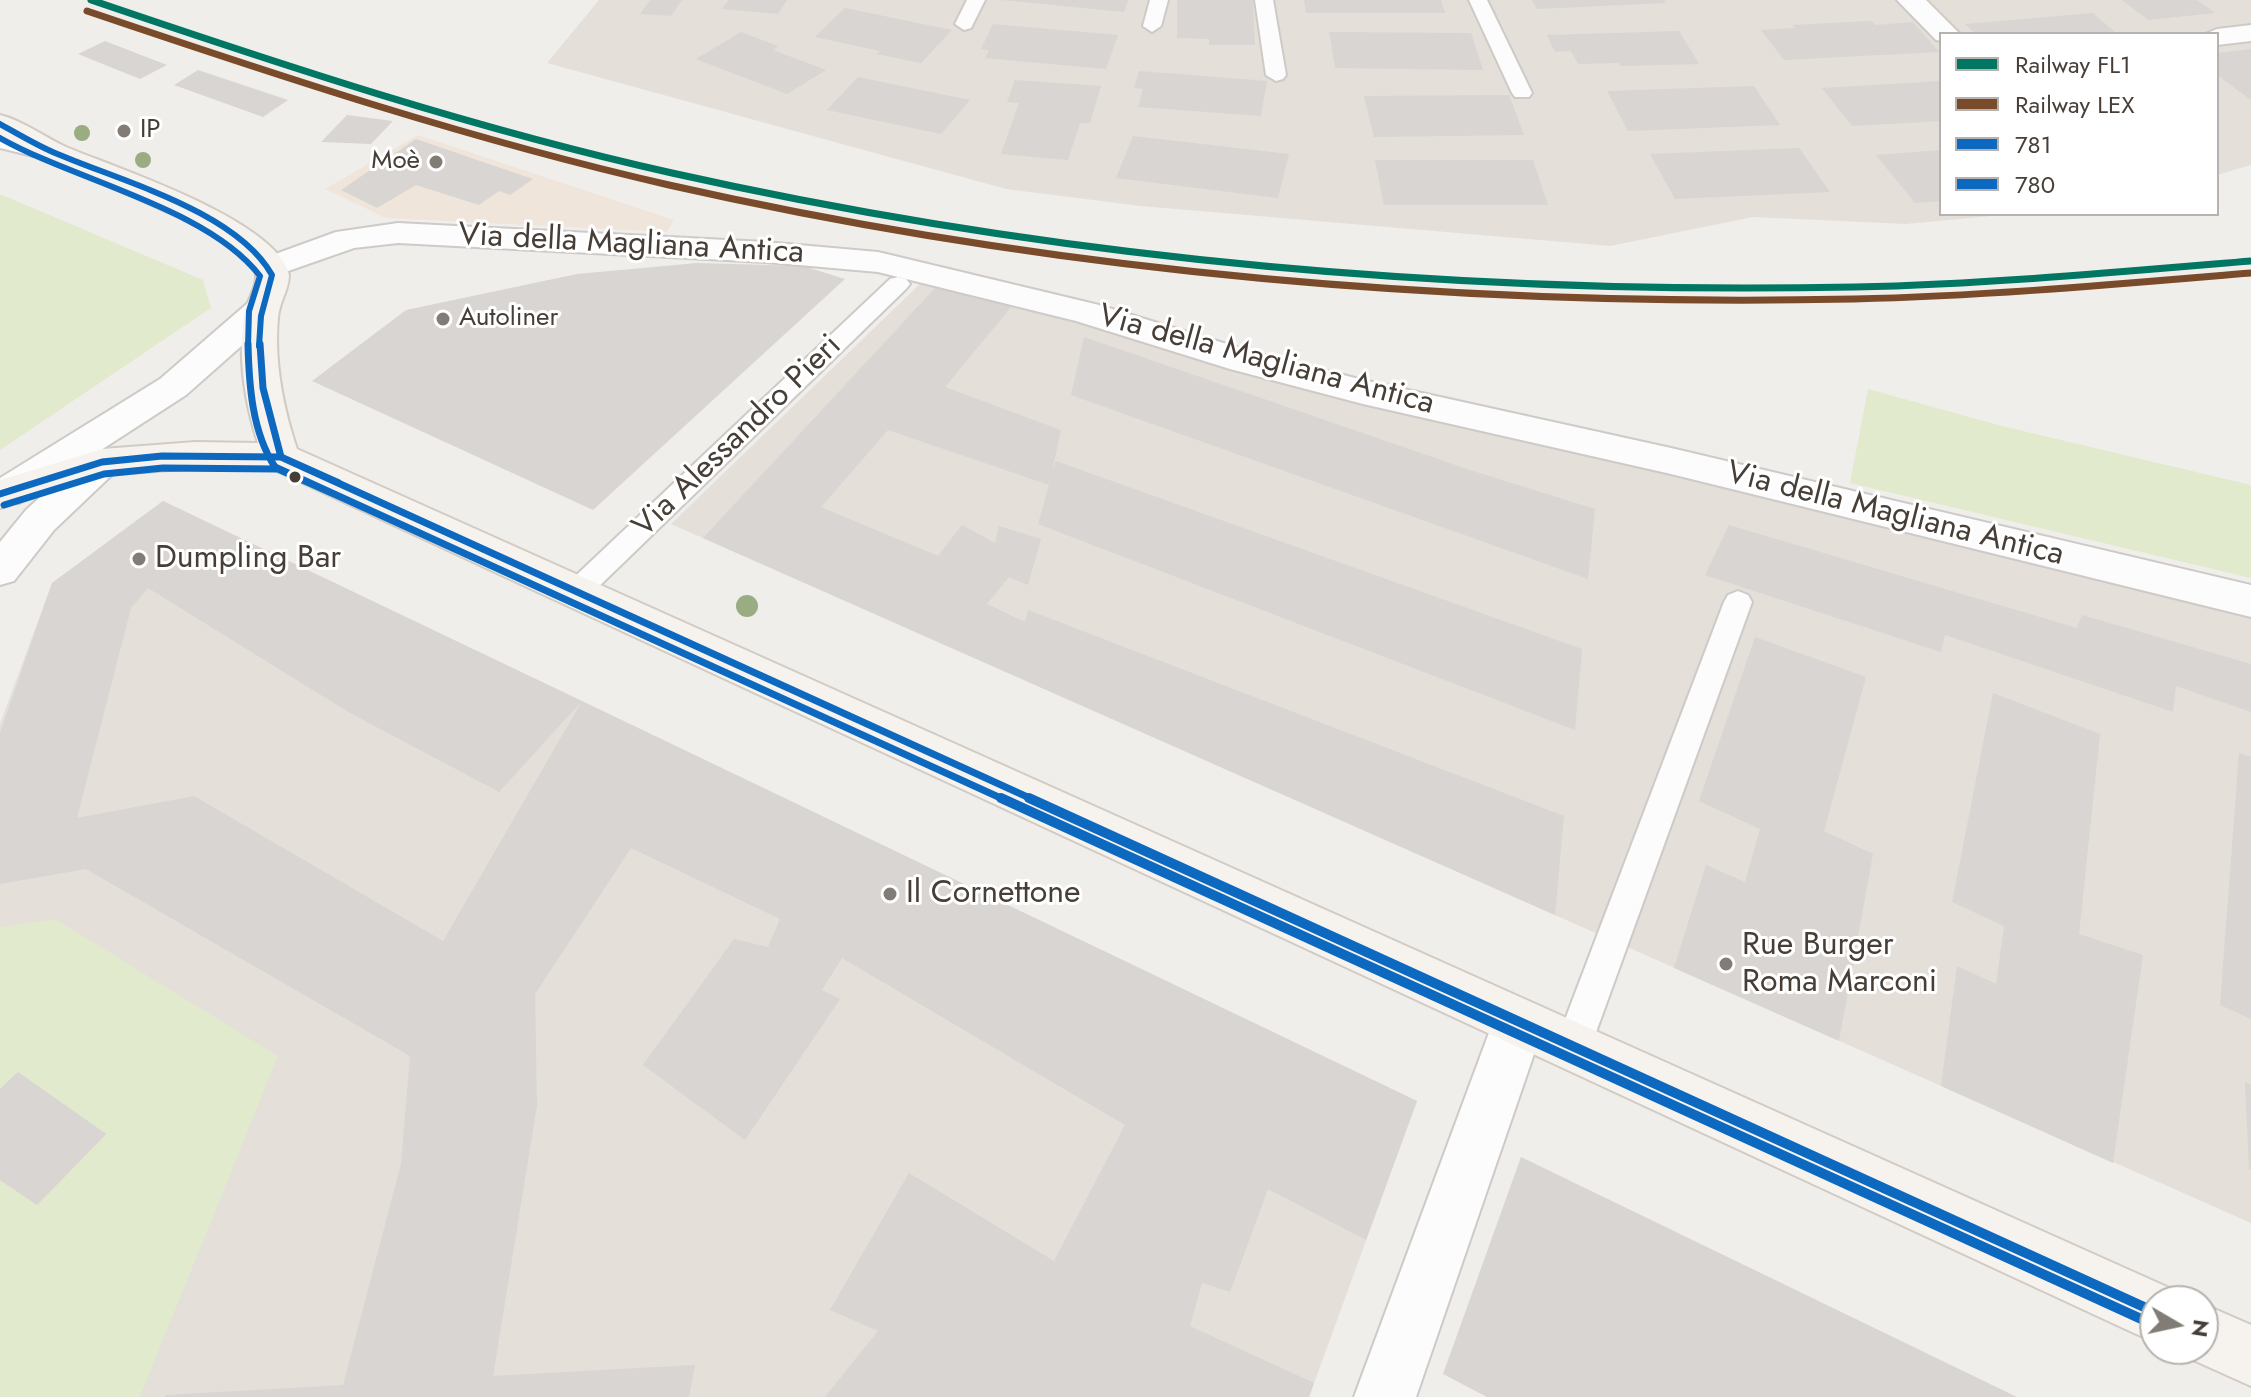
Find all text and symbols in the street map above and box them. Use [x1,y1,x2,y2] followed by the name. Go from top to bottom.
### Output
[1939,32,2219,216] legend
[2015,47,2131,82] text: Railway FL1
[2015,87,2135,122] text: Railway LEX
[140,115,161,147] place label: IP
[115,122,133,140] marker: IP
[2015,127,2052,162] text: 781
[371,146,420,178] place label: Moè
[427,153,445,171] marker: Moè
[2015,167,2055,202] text: 780
[457,217,805,273] street label: Via della Magliana Antica
[1094,298,1438,424] street label: Via della Magliana Antica
[459,303,558,335] place label: Autoliner
[434,310,452,328] marker: Autoliner
[626,328,850,546] street label: Via Alessandro Pieri
[1723,455,2067,575] street label: Via della Magliana Antica
[287,469,303,485] unlabelled marker
[155,540,341,578] place label: Dumpling Bar
[130,550,148,568] marker: Dumpling Bar
[906,875,1081,913] place label: Il Cornettone
[881,885,899,903] marker: Il Cornettone
[1742,927,1937,1002] place label: Rue Burger Roma Marconi
[1717,955,1735,973] marker: Rue Burger Roma Marconi
[2139,1285,2219,1365] north arrow
[2184,1317,2218,1340] text: N

